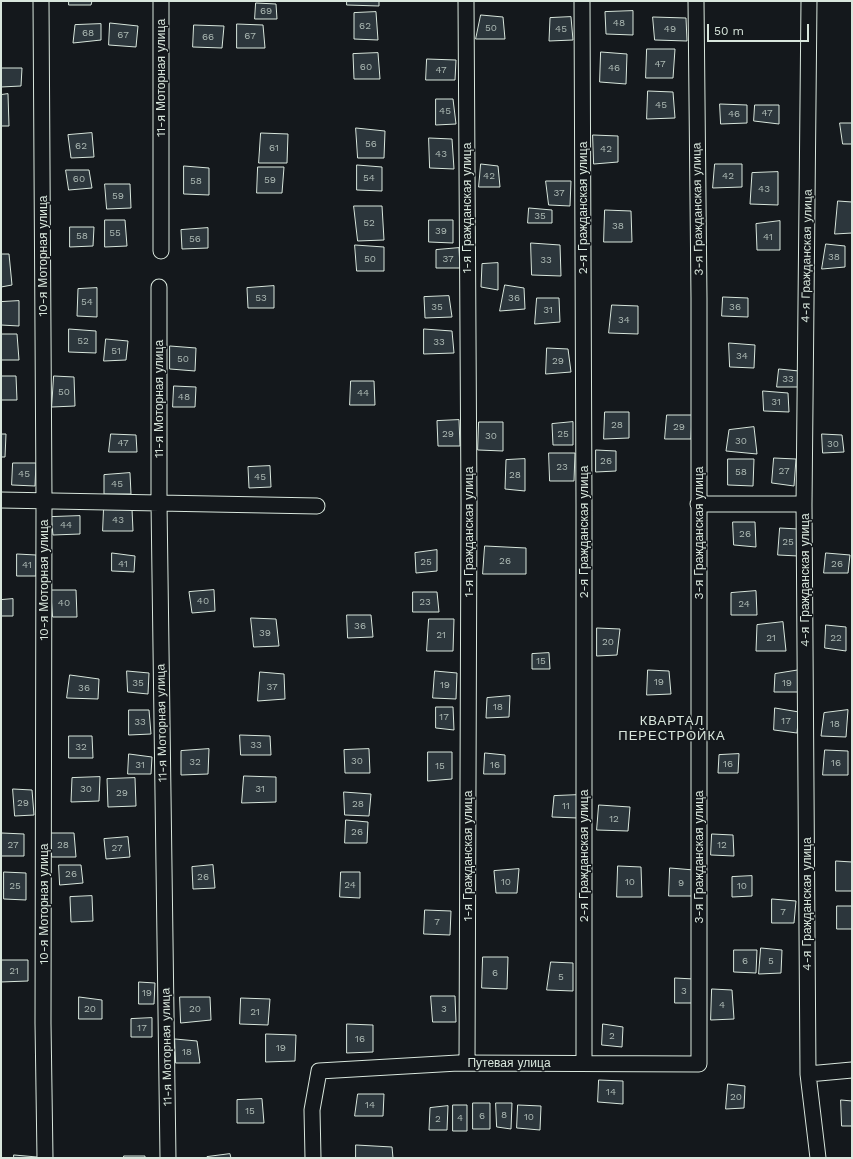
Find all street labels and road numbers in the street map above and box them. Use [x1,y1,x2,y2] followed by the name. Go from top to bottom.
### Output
[154,19,168,137] street label: 11-я Моторная улица
[576,142,590,274] street label: 2-я Гражданская улица
[690,142,706,276] street label: 3-я Гражданская улица
[460,143,474,273] street label: 1-я Гражданская улица
[799,189,815,323] street label: 4-я Гражданская улица
[36,196,50,316] street label: 10-я Моторная улица
[152,340,166,458] street label: 11-я Моторная улица
[577,466,591,598] street label: 2-я Гражданская улица
[462,467,476,597] street label: 1-я Гражданская улица
[692,467,706,599] street label: 3-я Гражданская улица
[798,513,812,647] street label: 4-я Гражданская улица
[37,520,51,640] street label: 10-я Моторная улица
[154,664,170,782] street label: 11-я Моторная улица
[577,790,591,922] street label: 2-я Гражданская улица
[461,791,475,921] street label: 1-я Гражданская улица
[692,791,706,923] street label: 3-я Гражданская улица
[800,837,814,971] street label: 4-я Гражданская улица
[37,844,51,964] street label: 10-я Моторная улица
[159,988,175,1106] street label: 11-я Моторная улица
[467,1056,551,1070] street label: Путевая улица

